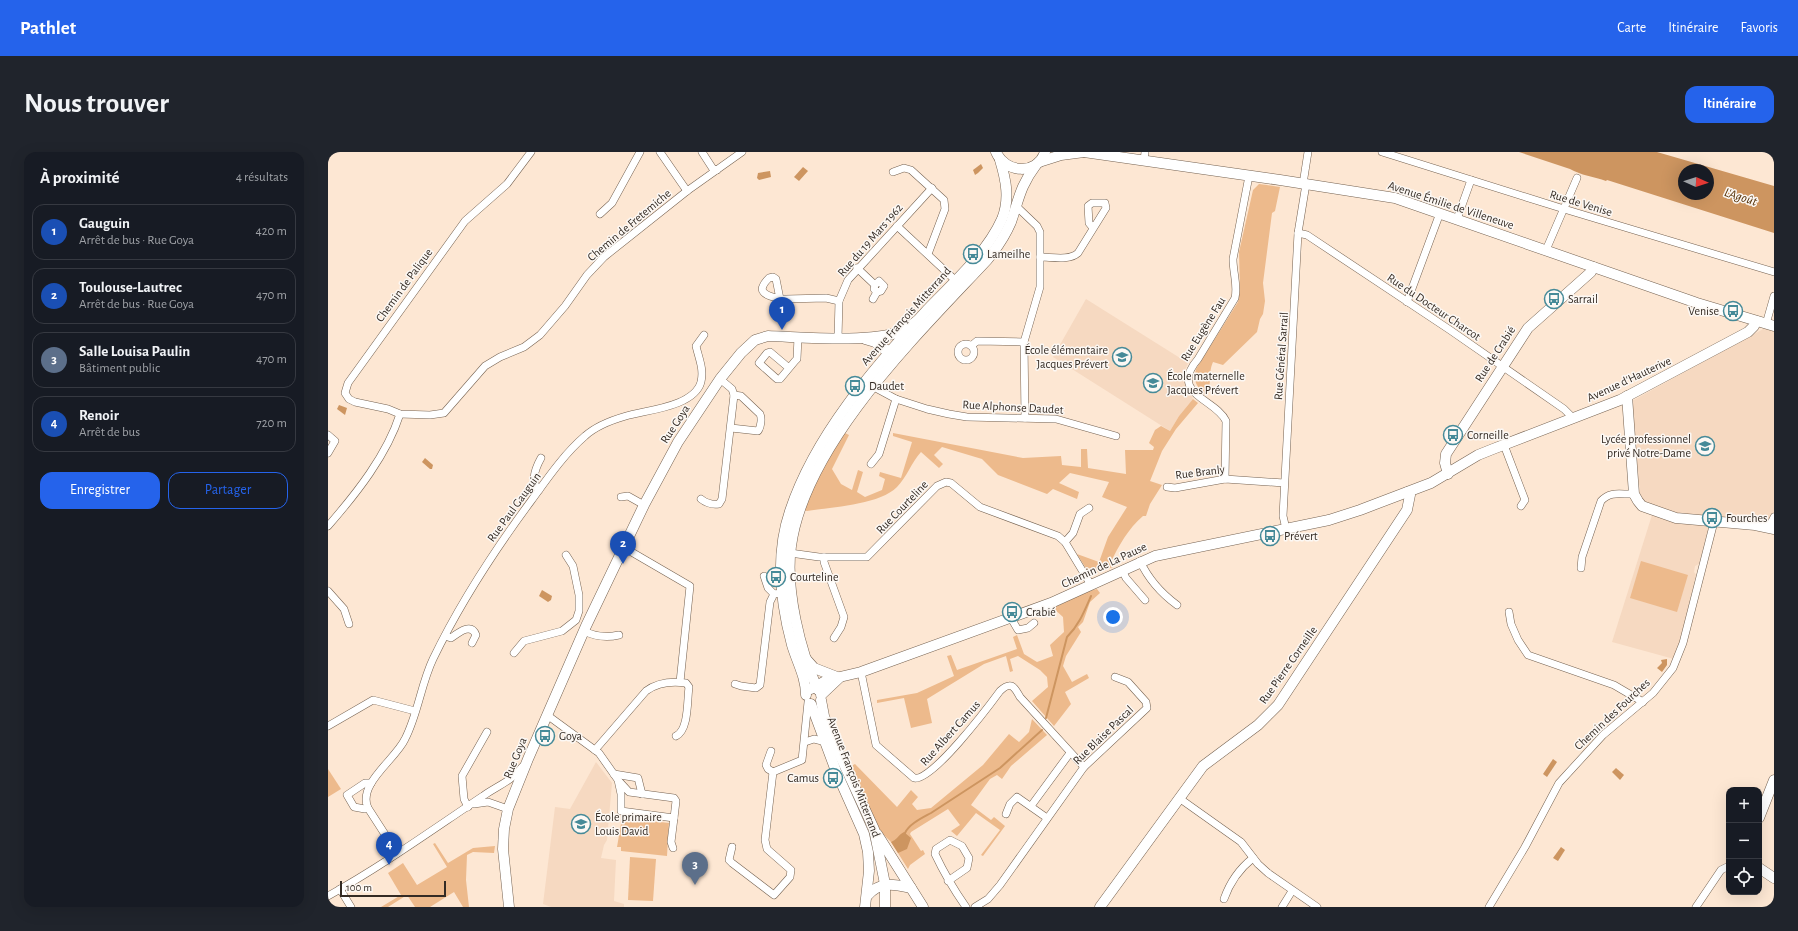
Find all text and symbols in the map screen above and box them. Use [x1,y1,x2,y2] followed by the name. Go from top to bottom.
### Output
[20,19,76,38] text: Pathlet
[1617,21,1646,35] text: Carte
[1668,21,1718,35] text: Itinéraire
[1740,21,1778,35] text: Favoris
[1685,86,1774,123] button: Itinéraire
[24,90,169,118] text: Nous trouver
[1678,164,1714,200] north arrow
[40,169,120,186] text: À proximité
[236,171,288,184] text: 4 résultats
[1387,178,1516,231] street label: Avenue Émilie de Villeneuve
[1722,186,1759,209] water label: L'Agoût
[585,187,673,263] street label: Chemin de Fretemiche
[1548,188,1614,218] street label: Rue de Venise
[835,201,905,279] street label: Rue du 19 Mars 1962
[79,216,130,231] text: Gauguin
[52,225,56,238] text: 1
[255,225,287,238] text: 420 m
[79,234,194,247] text: Arrêt de bus · Rue Goya
[962,243,984,265] bus stop icon: Lameilhe
[373,246,435,324] street label: Chemin de Palique
[987,248,1030,260] place label: Lameilhe
[859,264,953,368] street label: Avenue François Mitterrand
[1385,271,1483,343] street label: Rue du Docteur Charcot
[79,280,182,295] text: Toulouse-Lautrec
[1543,288,1565,310] bus stop icon: Sarrail
[51,289,57,302] text: 2
[256,289,287,302] text: 470 m
[1568,293,1598,305] place label: Sarrail
[1178,295,1228,363] street label: Rue Eugène Fau
[769,297,795,330] pin: 1
[79,298,194,311] text: Arrêt de bus · Rue Goya
[1722,300,1744,322] bus stop icon: Venise
[1688,305,1719,317] place label: Venise
[1272,311,1290,401] street label: Rue Général Sarrail
[1473,324,1517,384] street label: Rue de Crabié
[1025,343,1108,370] place label: École élémentaire Jacques Prévert
[79,344,190,359] text: Salle Louisa Paulin
[1111,346,1133,368] school or university icon: École élémentaire Jacques Prévert
[51,353,57,366] text: 3
[256,353,287,366] text: 470 m
[1585,354,1673,404] street label: Avenue d'Hauterive
[79,362,160,375] text: Bâtiment public
[1167,369,1245,396] place label: École maternelle Jacques Prévert
[1142,372,1164,394] school or university icon: École maternelle Jacques Prévert
[844,375,866,397] bus stop icon: Daudet
[869,380,904,392] place label: Daudet
[962,398,1064,416] street label: Rue Alphonse Daudet
[658,402,693,446] street label: Rue Goya
[79,408,119,423] text: Renoir
[51,417,57,430] text: 4
[256,417,287,430] text: 720 m
[1442,424,1464,446] bus stop icon: Corneille
[79,426,140,439] text: Arrêt de bus
[1467,429,1509,441] place label: Corneille
[1601,433,1691,459] place label: Lycée professionnel privé Notre-Dame
[1694,435,1716,457] school or university icon: Lycée professionnel privé Notre-Dame
[1175,463,1226,482] street label: Rue Branly
[485,470,543,544] street label: Rue Paul Gauguin
[40,472,160,509] button: Enregistrer
[168,472,288,509] button: Partager
[874,478,930,536] street label: Rue Courteline
[1701,507,1723,529] bus stop icon: Fourches
[1726,512,1767,524] place label: Fourches
[1259,525,1281,547] bus stop icon: Prévert
[1284,530,1318,542] place label: Prévert
[610,531,636,564] pin: 2
[1060,540,1148,590] street label: Chemin de La Pause
[765,566,787,588] bus stop icon: Courteline
[790,571,839,583] place label: Courteline
[1001,601,1023,623] bus stop icon: Crabié
[1026,606,1056,618] place label: Crabié
[1103,607,1123,627] your location
[1257,624,1319,706] street label: Rue Pierre Corneille
[1572,676,1652,752] street label: Chemin des Fourches
[918,698,982,768] street label: Rue Albert Camus
[1070,703,1136,767] street label: Rue Blaise Pascal
[825,715,883,839] street label: Avenue François Mitterrand
[534,725,556,747] bus stop icon: Goya
[559,730,583,743] place label: Goya
[501,735,530,781] street label: Rue Goya
[822,767,844,789] bus stop icon: Camus
[787,772,819,784] place label: Camus
[1726,787,1762,895] map controls
[1726,787,1762,823] button: +
[595,810,662,837] place label: École primaire Louis David
[570,813,592,835] school or university icon: École primaire Louis David
[1726,823,1762,859] button: −
[376,832,402,865] pin: 4
[682,852,708,885] pin: 3
[1726,859,1762,895] button: locate
[340,879,446,898] scale bar
[346,882,372,893] text: 100 m

